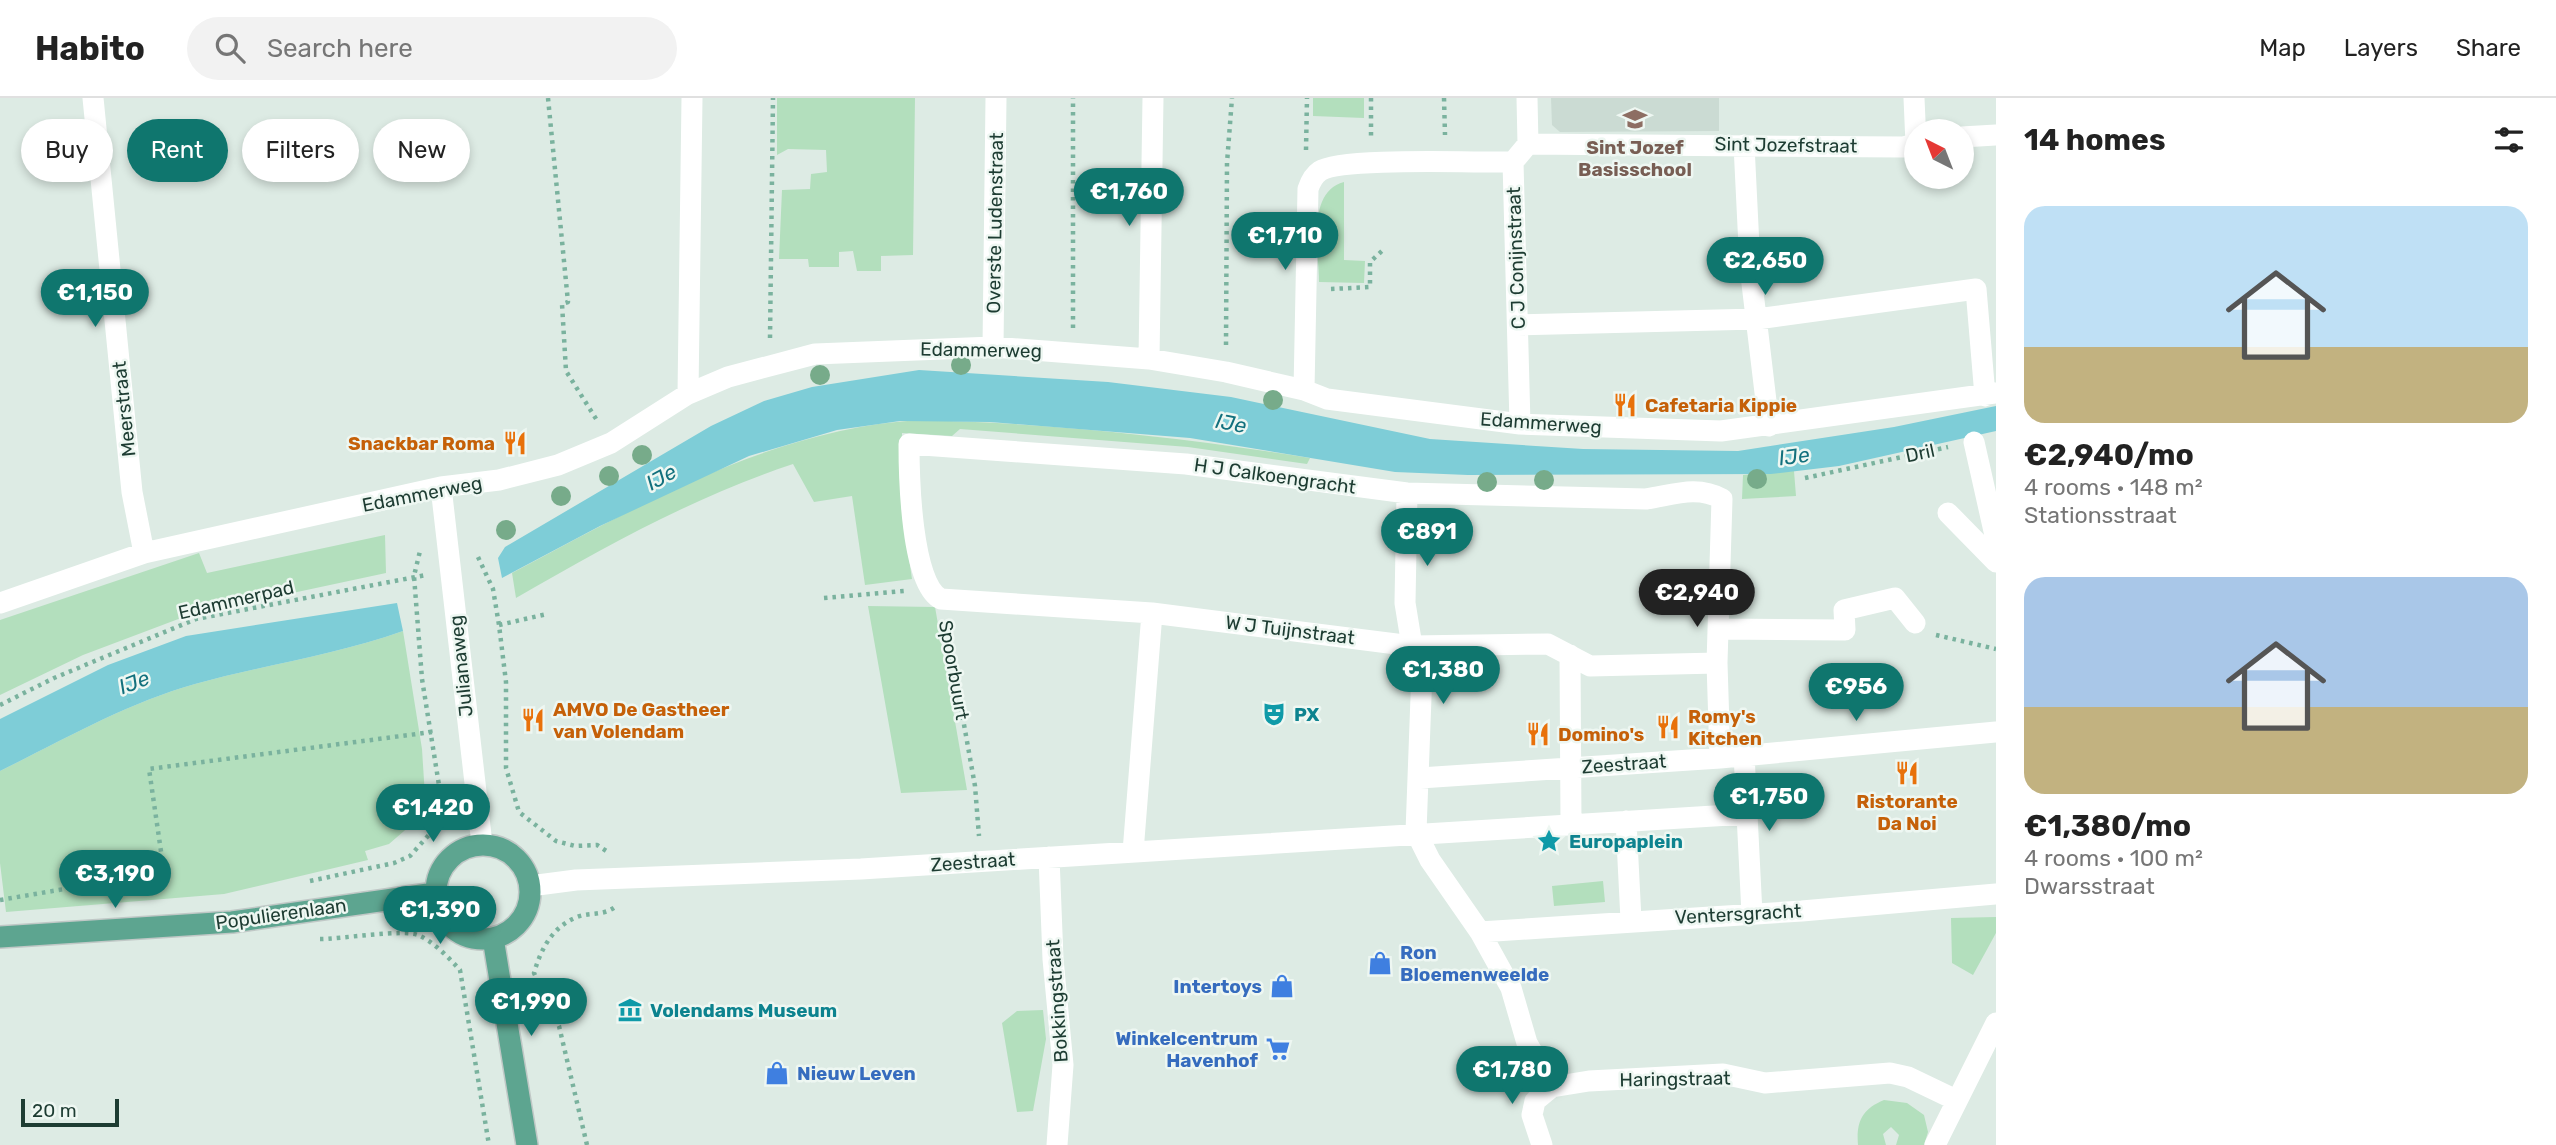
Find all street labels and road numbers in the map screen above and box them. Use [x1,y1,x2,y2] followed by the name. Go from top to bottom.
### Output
[982,132,1008,314] street label: Overste Ludenstraat
[1714,132,1858,158] street label: Sint Jozefstraat
[1502,186,1530,330] street label: C J Conijnstraat
[920,337,1042,363] street label: Edammerweg
[107,359,140,458] street label: Meerstraat
[1479,407,1603,439] street label: Edammerweg
[1903,439,1937,467] street label: Dril
[1193,453,1358,499] street label: H J Calkoengracht
[360,471,484,517] street label: Edammerweg
[176,576,296,624] street label: Edammerpad
[1224,611,1357,649] street label: W J Tuijnstraat
[444,614,478,718] street label: Julianaweg
[934,618,974,722] street label: Spoorbuurt
[1581,750,1668,778] street label: Zeestraat
[930,848,1017,876] street label: Zeestraat
[214,893,348,935] street label: Populierenlaan
[1674,899,1802,929] street label: Ventersgracht
[1041,938,1073,1063] street label: Bokkingstraat
[1619,1067,1731,1091] street label: Haringstraat

